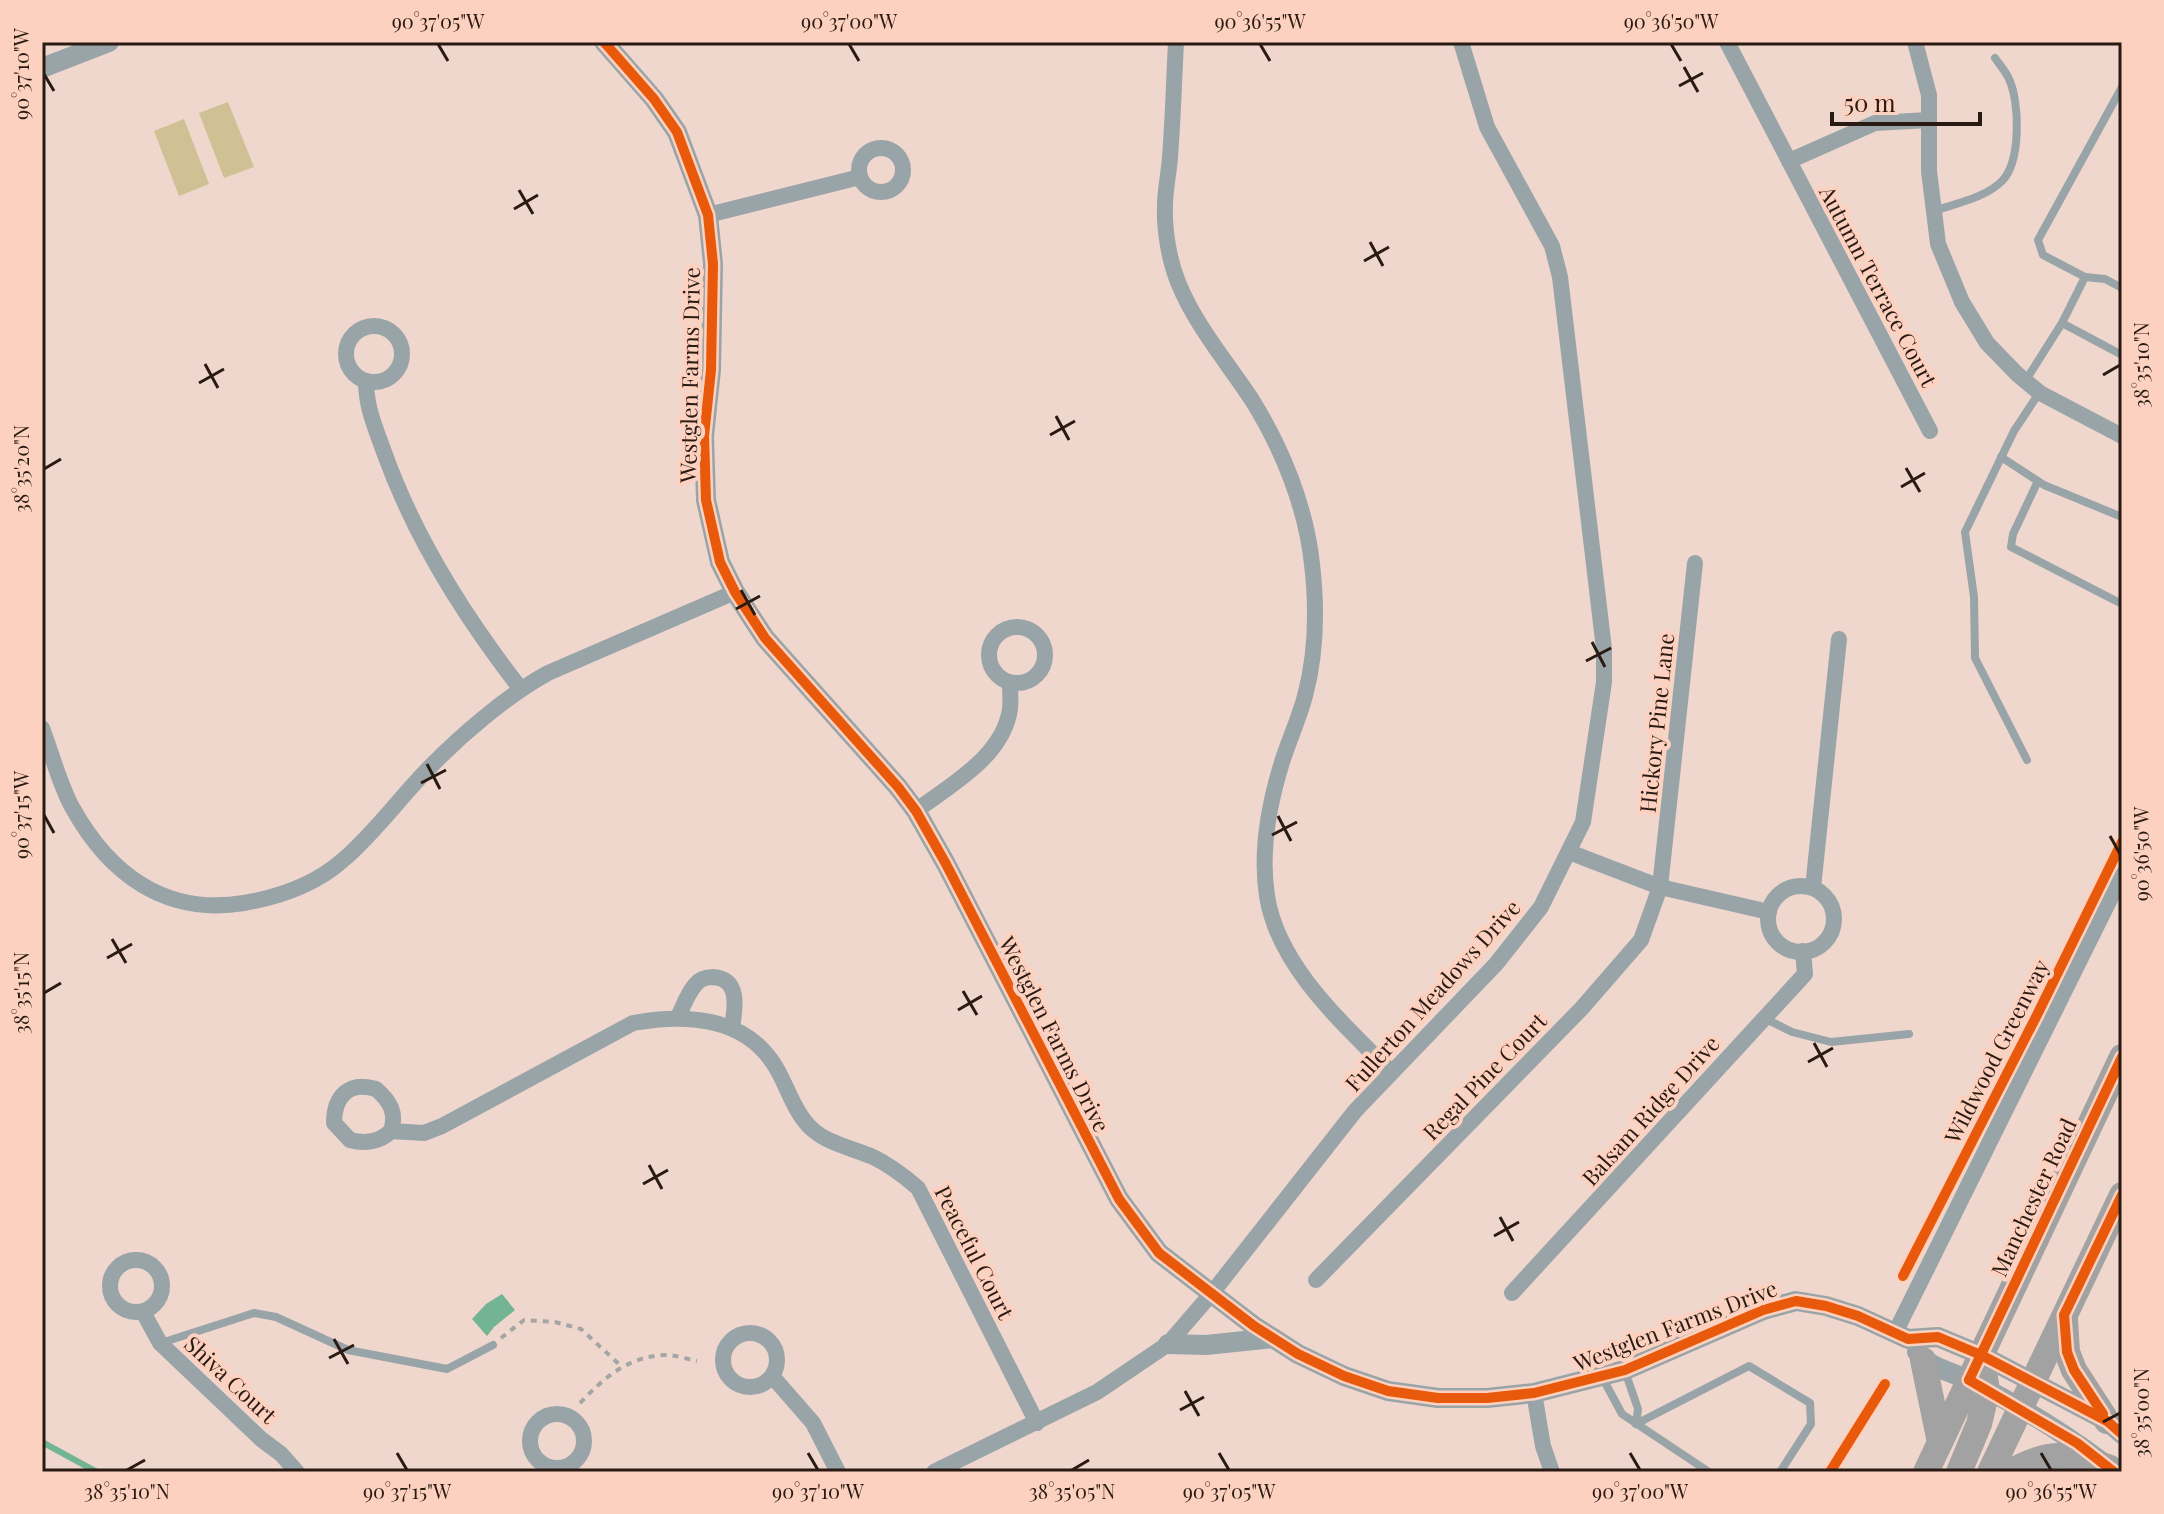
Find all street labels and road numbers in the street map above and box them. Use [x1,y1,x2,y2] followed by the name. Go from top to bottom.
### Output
[1813,179,1945,393] street label: Autumn Terrace Court
[672,267,706,484] street label: Westglen Farms Drive
[1632,632,1680,814] street label: Hickory Pine Lane
[1338,893,1526,1097] street label: Fullerton Meadows Drive
[992,930,1117,1137] street label: Westglen Farms Drive
[1936,954,2055,1149] street label: Wildwood Greenway
[1416,1005,1553,1146] street label: Regal Pine Court
[1575,1029,1725,1191] street label: Balsam Ridge Drive
[1983,1113,2083,1281] street label: Manchester Road
[929,1180,1022,1325] street label: Peaceful Court
[1568,1272,1781,1378] street label: Westglen Farms Drive
[178,1329,284,1430] street label: Shiva Court

